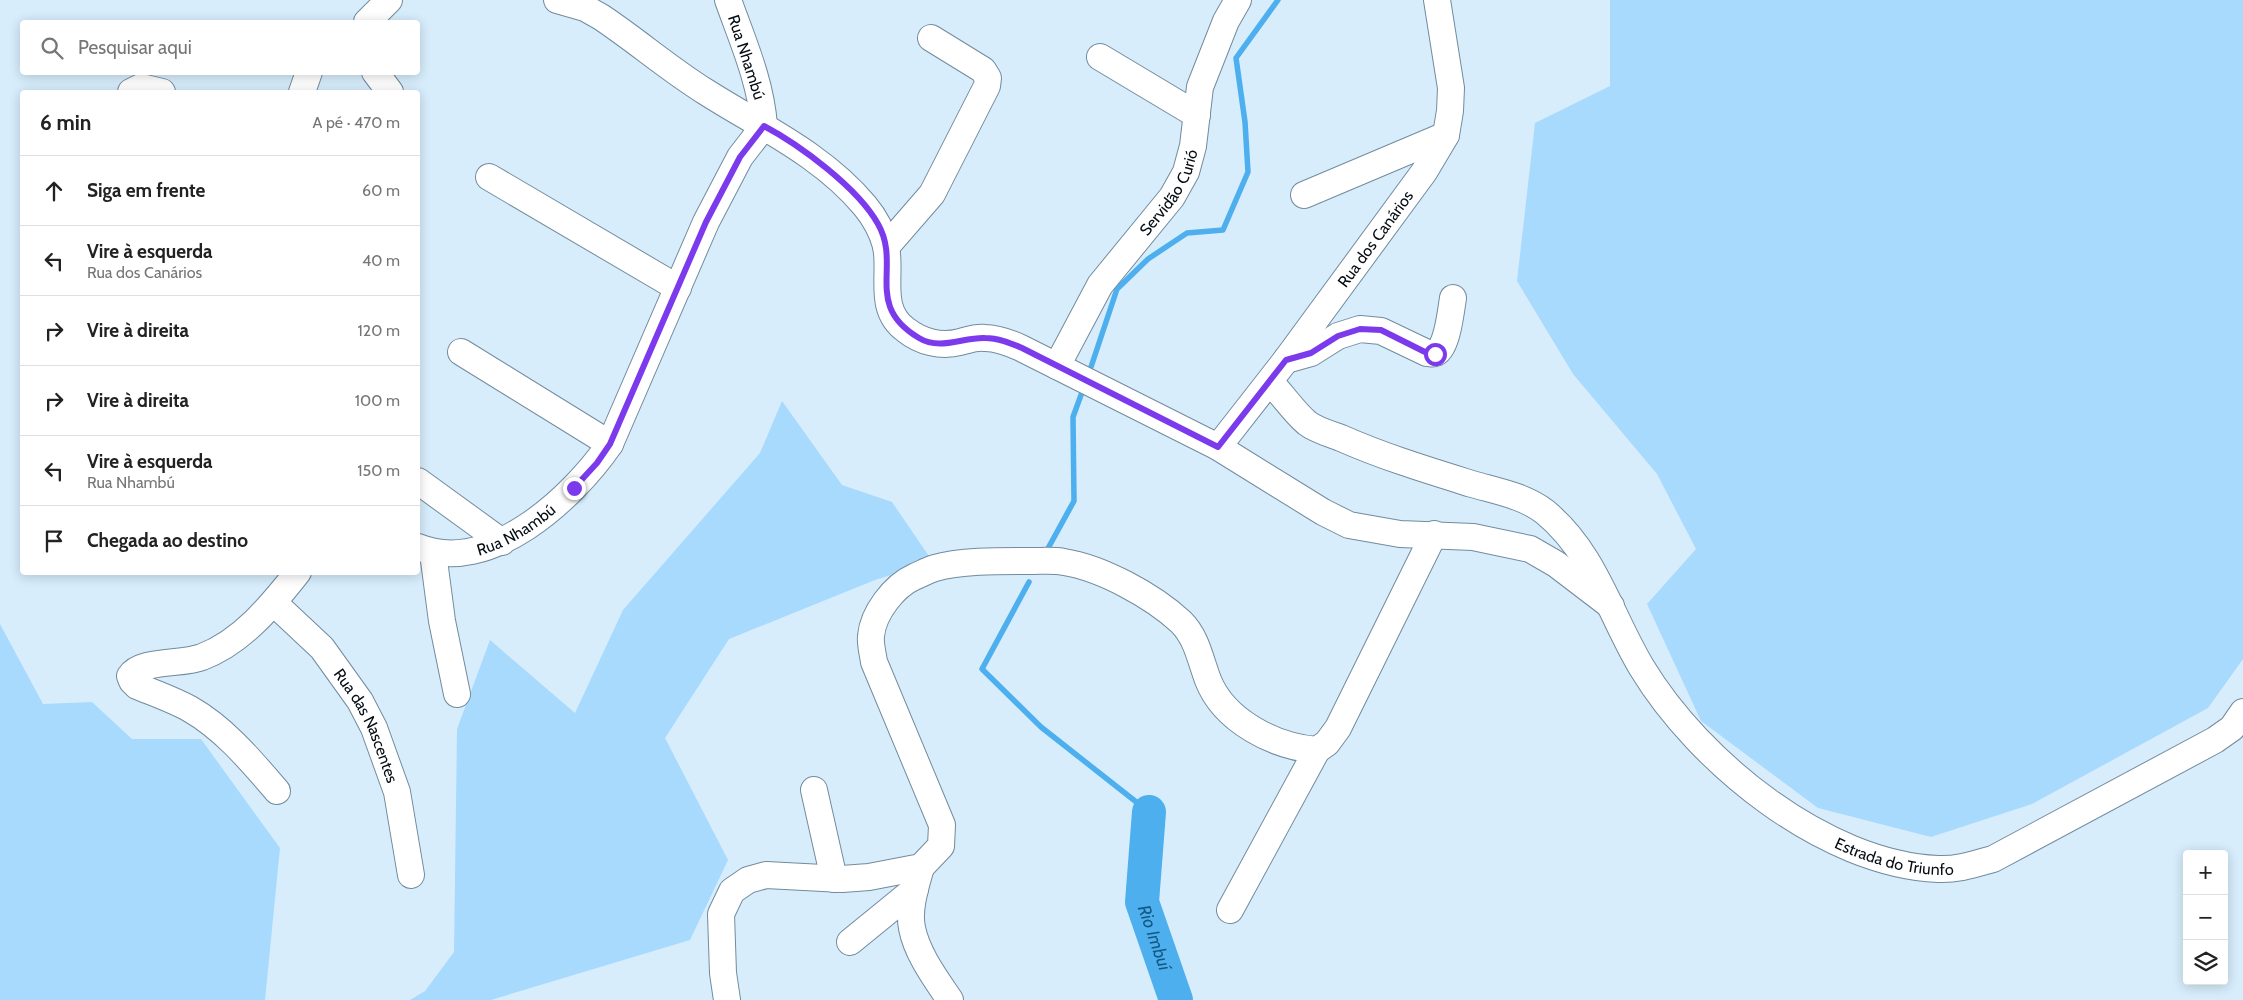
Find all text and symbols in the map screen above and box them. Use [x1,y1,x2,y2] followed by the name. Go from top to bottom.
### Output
[724,12,769,102] street label: Rua Nhambú
[20,20,420,75] search box
[38,34,66,62] icon: search
[78,36,192,59] text: Pesquisar aqui
[40,110,91,135] text: 6 min
[312,113,400,132] text: A pé · 470 m
[1136,147,1202,239] street label: Servidão Curió
[40,177,68,205] icon: ahead
[87,179,205,202] text: Siga em frente
[362,181,400,200] text: 60 m
[1334,187,1417,291] street label: Rua dos Canários
[87,240,213,263] text: Vire à esquerda
[40,247,68,275] icon: left
[362,251,400,270] text: 40 m
[87,263,202,282] text: Rua dos Canários
[40,317,68,345] icon: right
[87,319,189,342] text: Vire à direita
[358,321,400,340] text: 120 m
[1424,343,1447,366] route start
[40,387,68,415] icon: right
[87,389,189,412] text: Vire à direita
[355,391,400,410] text: 100 m
[87,450,213,473] text: Vire à esquerda
[40,457,68,485] icon: left
[357,461,400,480] text: 150 m
[87,473,175,492] text: Rua Nhambú
[563,477,586,500] route end
[474,500,559,560] street label: Rua Nhambú
[40,527,68,555] icon: arrive
[87,529,248,552] text: Chegada ao destino
[330,665,402,786] street label: Rua das Nascentes
[1832,834,1955,879] street label: Estrada do Triunfo
[2183,850,2228,985] map controls
[2183,850,2228,895] button: +
[2183,895,2228,940] button: −
[1133,902,1176,974] water label: Rio Imbuí
[2183,940,2228,985] button: layers

